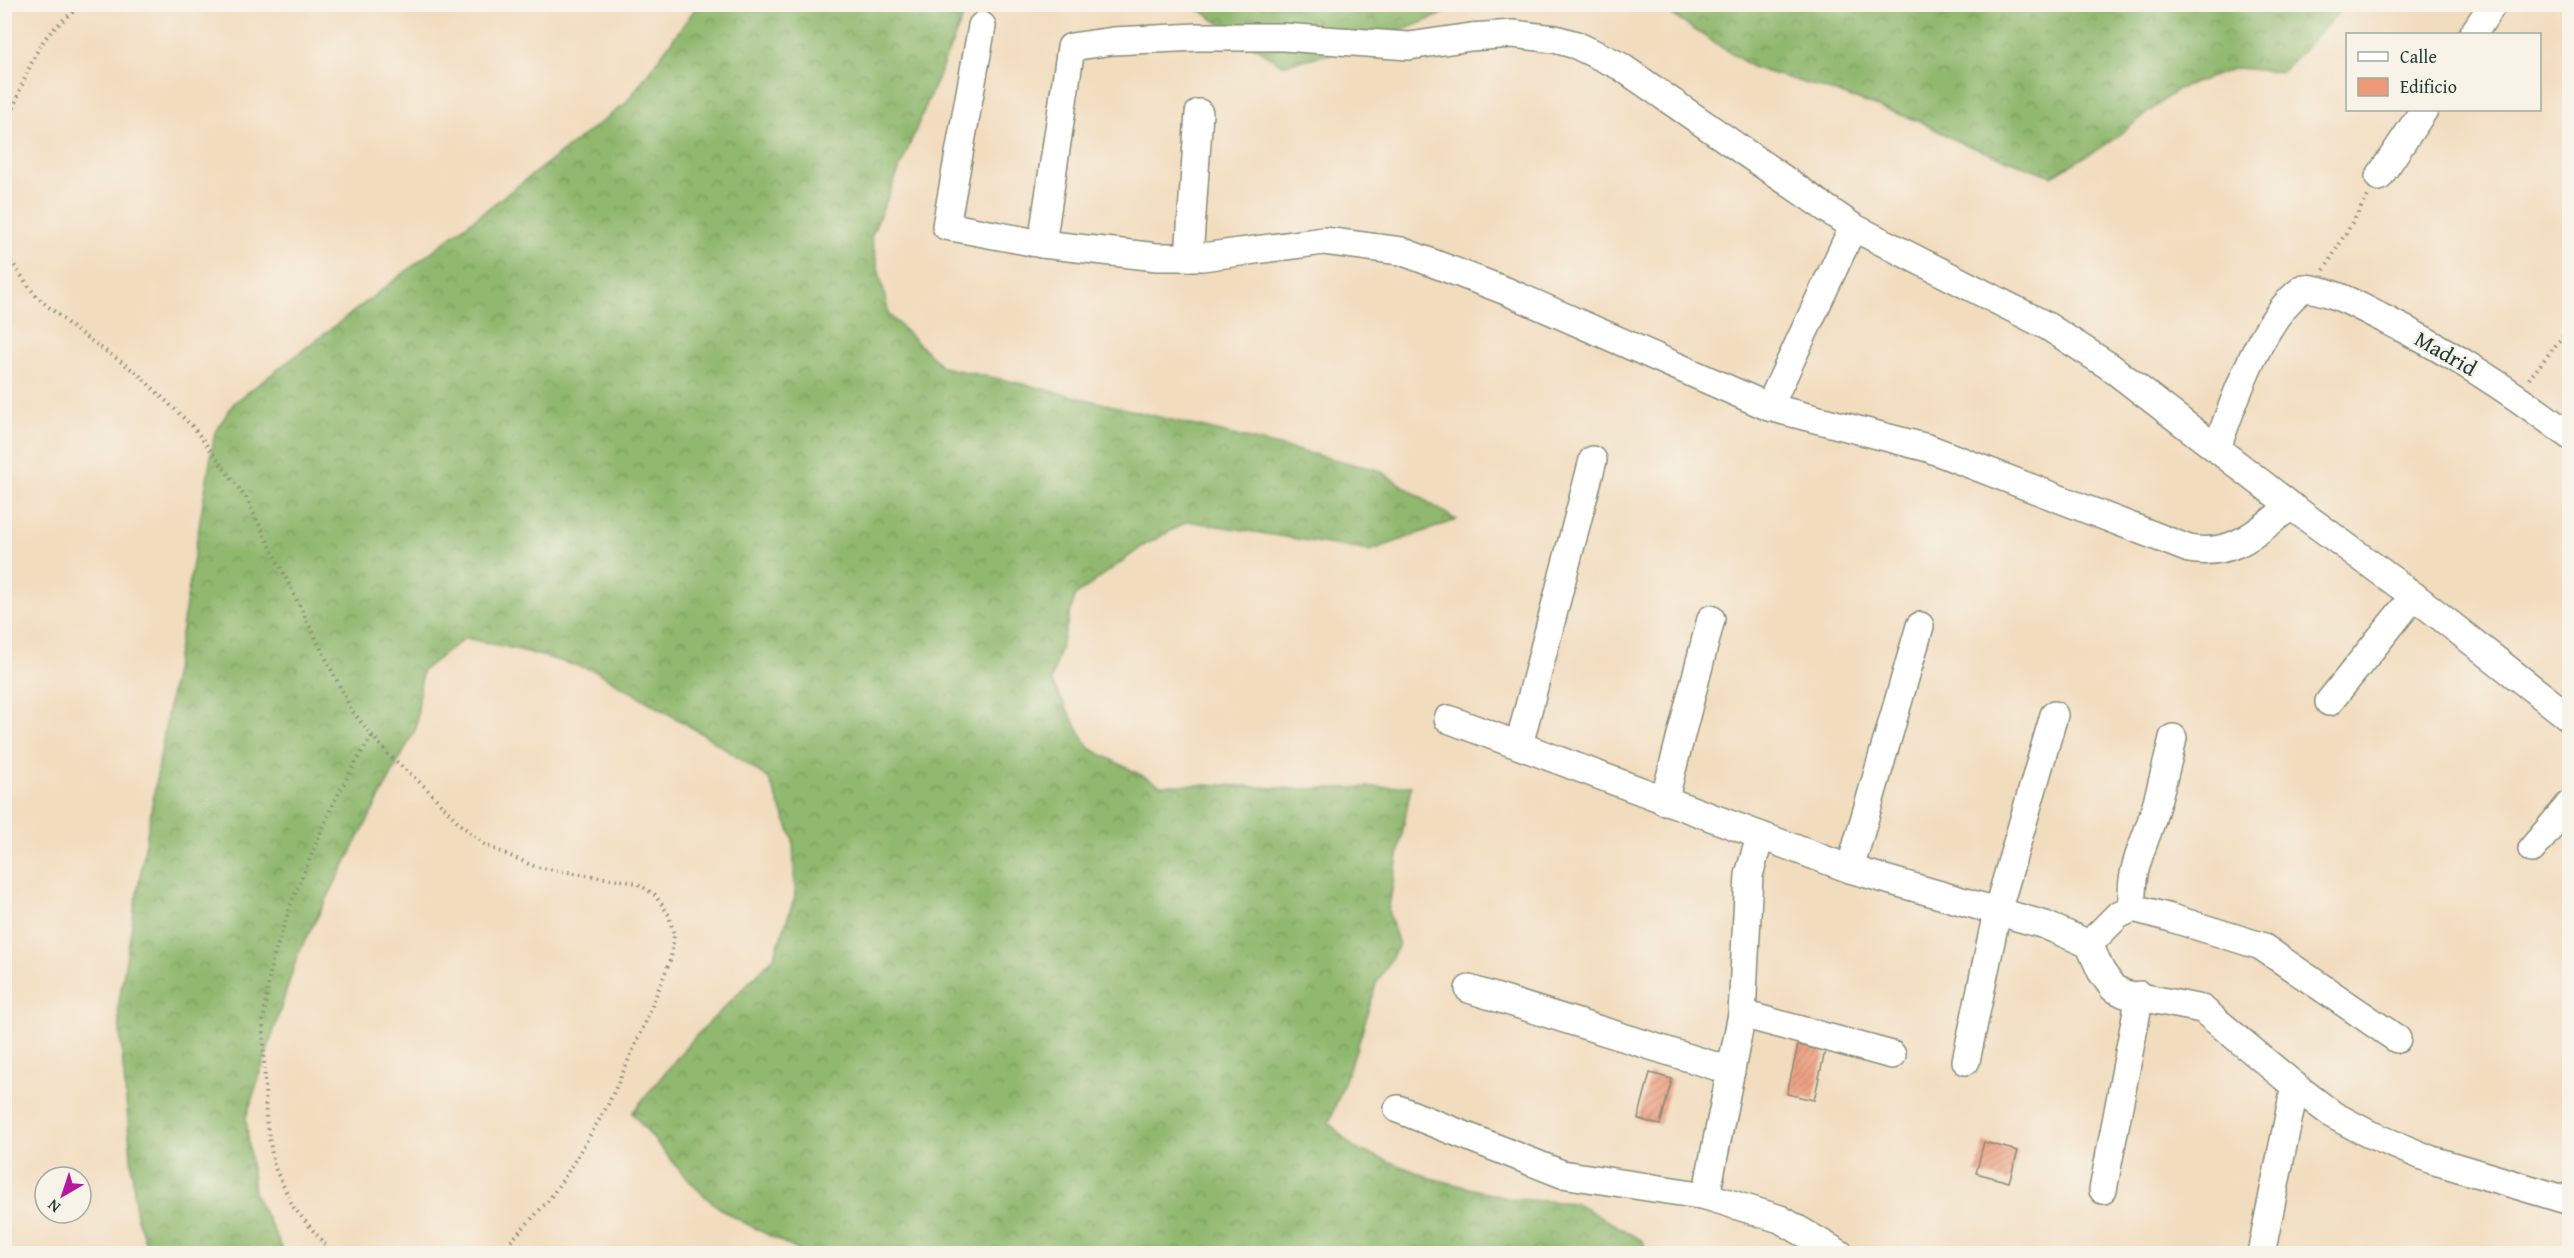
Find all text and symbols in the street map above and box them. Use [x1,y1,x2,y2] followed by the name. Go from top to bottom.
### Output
[2346,33,2541,111] legend
[2400,43,2437,70] text: Calle
[2400,73,2457,100] text: Edificio
[2409,322,2483,384] street label: Madrid
[33,1165,93,1225] north arrow
[42,1194,65,1219] text: N

